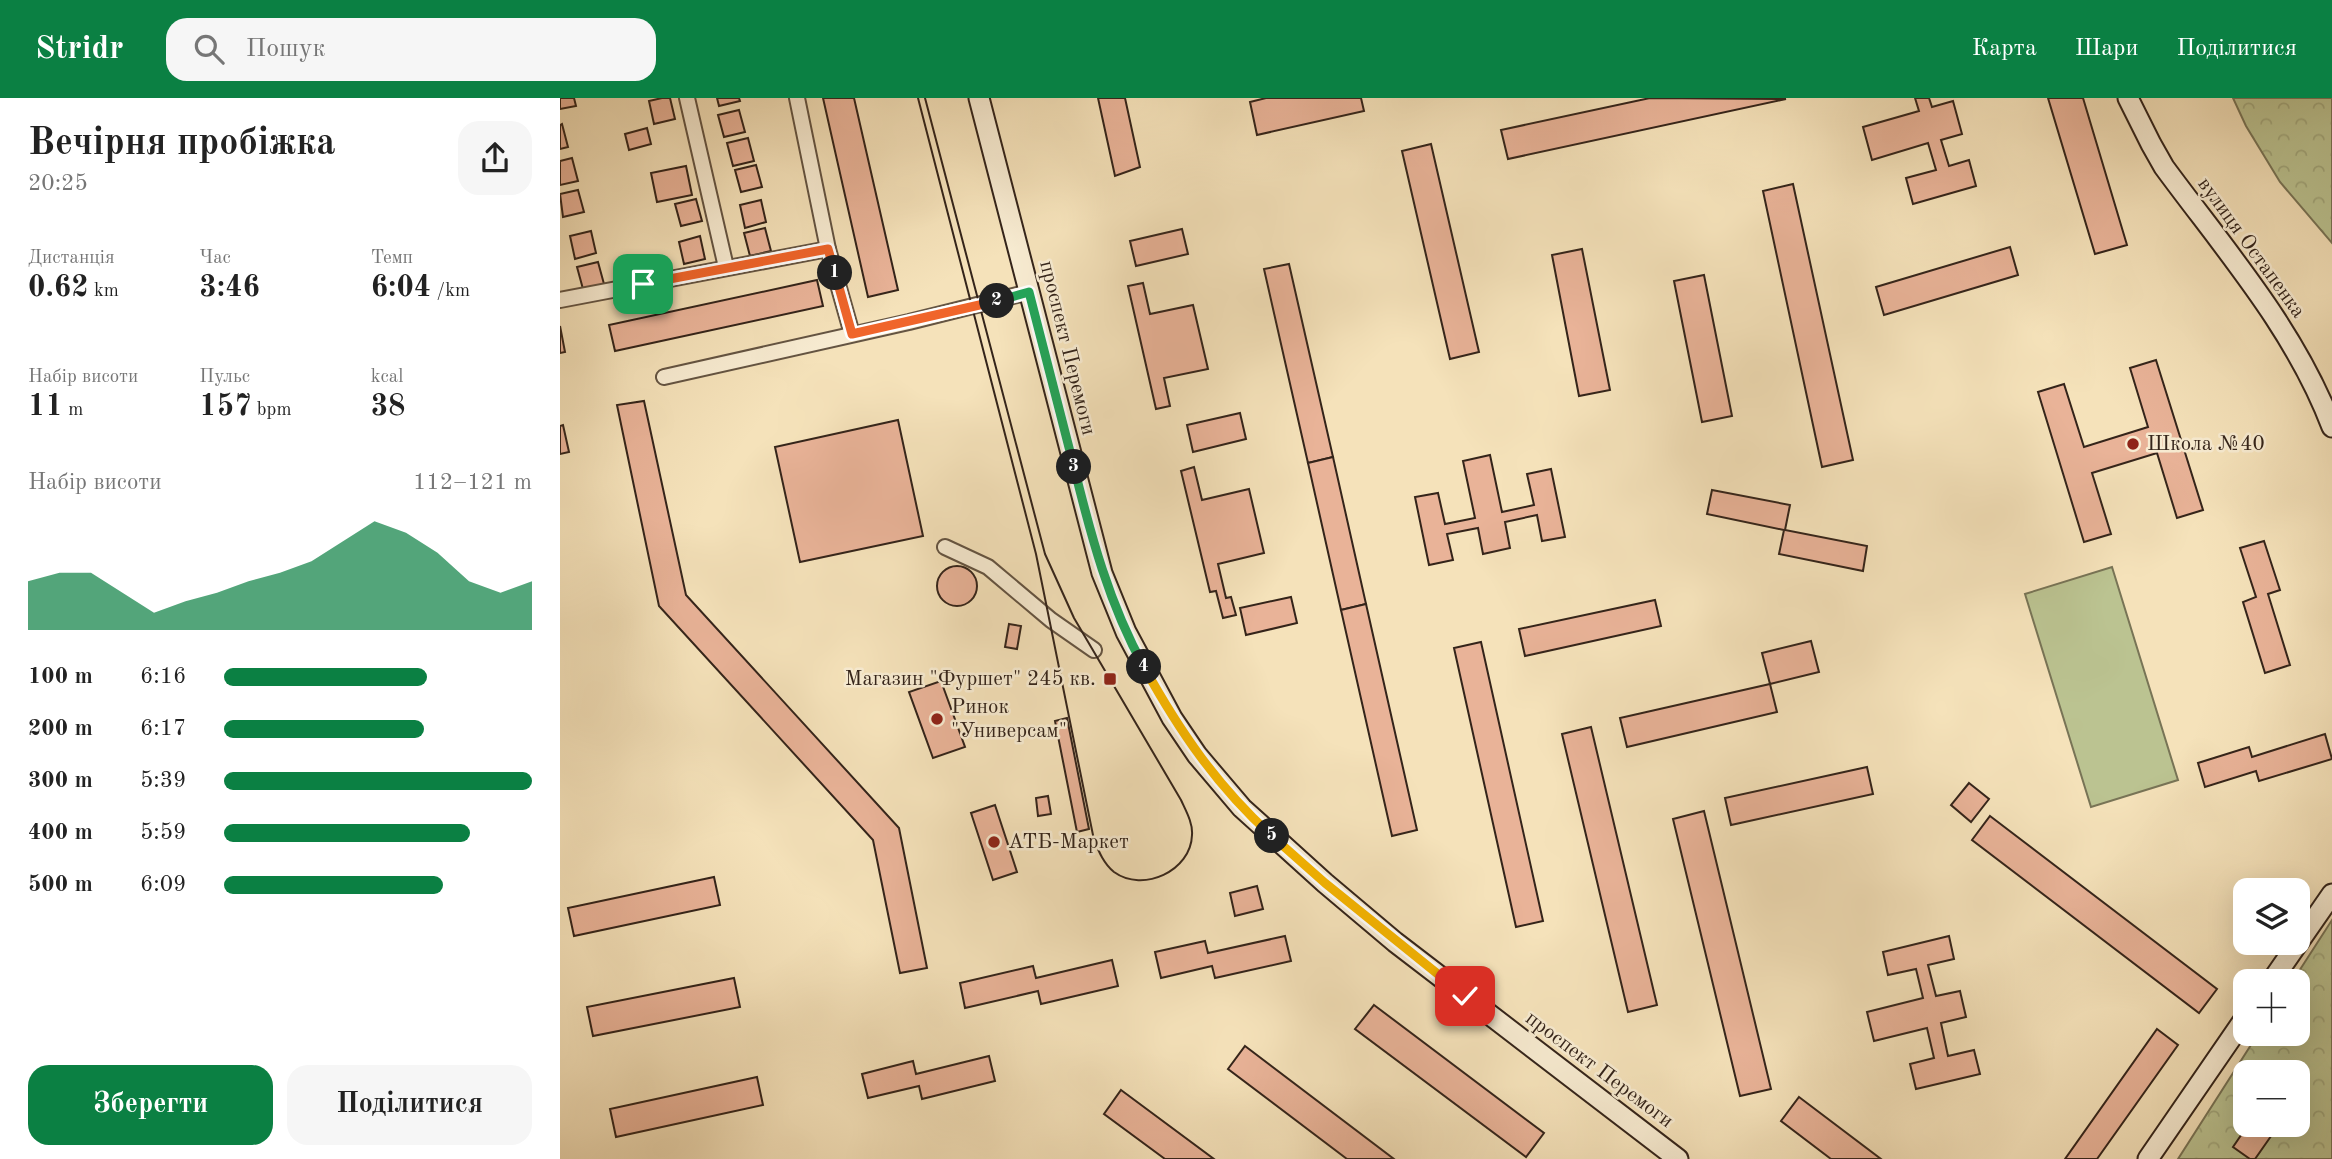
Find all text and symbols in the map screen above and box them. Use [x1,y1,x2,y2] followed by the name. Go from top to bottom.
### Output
[166,18,656,81] search box
[190,30,228,68] icon: search
[35,33,124,66] text: Stridr
[246,36,326,62] text: Пошук
[1972,37,2037,61] text: Карта
[2075,37,2138,61] text: Шари
[2176,37,2297,61] text: Поділитися
[458,121,532,195] button: share
[28,125,336,163] text: Вечірня пробіжка
[28,172,88,195] text: 20:25
[2193,174,2309,322] street label: вулиця Остапенка
[28,249,115,268] text: Дистанція
[199,249,231,268] text: Час
[371,249,413,268] text: Темп
[613,254,673,314] pin
[818,256,852,290] pin: 1
[1035,259,1099,437] street label: проспект Перемоги
[829,263,840,282] text: 1
[624,265,662,303] icon: arrive
[28,273,89,303] text: 0.62
[199,273,260,303] text: 3:46
[371,273,431,303] text: 6:04
[89,282,119,301] text: km
[431,282,470,301] text: /km
[980,284,1014,318] pin: 2
[991,291,1002,310] text: 2
[28,368,138,387] text: Набір висоти
[199,368,250,387] text: Пульс
[371,368,403,387] text: kcal
[28,392,63,422] text: 11
[199,392,252,422] text: 157
[371,392,405,422] text: 38
[63,401,83,420] text: m
[252,401,292,420] text: bpm
[2147,434,2265,455] place label: Школа №40
[2125,436,2141,452] marker: Школа №40
[1056,450,1092,484] pin: 3
[1068,457,1079,476] text: 3
[28,471,162,494] text: Набір висоти
[413,471,532,494] text: 112–121 m
[1126,650,1162,684] pin: 4
[1138,657,1149,676] text: 4
[28,665,93,688] text: 100 m
[140,665,186,688] text: 6:16
[845,669,1096,690] place label: Магазин "Фуршет" 245 кв.
[1102,671,1118,687] marker: Магазин "Фуршет" 245 кв.
[951,697,1067,742] place label: Ринок "Универсам"
[929,711,945,727] marker: Ринок "Универсам"
[28,717,93,740] text: 200 m
[140,717,186,740] text: 6:17
[28,769,93,792] text: 300 m
[140,769,186,792] text: 5:39
[1254,818,1290,854] pin: 5
[28,821,93,844] text: 400 m
[140,821,186,844] text: 5:59
[1266,826,1277,845] text: 5
[1008,832,1129,853] place label: АТБ-Маркет
[986,834,1002,850] marker: АТБ-Маркет
[28,873,93,896] text: 500 m
[140,873,186,896] text: 6:09
[2233,878,2310,1137] map controls
[2233,878,2310,955] button: layers
[1435,966,1495,1026] pin
[2233,969,2310,1046] button: +
[1446,977,1484,1015] icon: check
[1521,1008,1677,1132] street label: проспект Перемоги
[2233,1060,2310,1137] button: −
[28,1065,273,1145] button: Зберегти
[287,1065,532,1145] button: Поділитися

